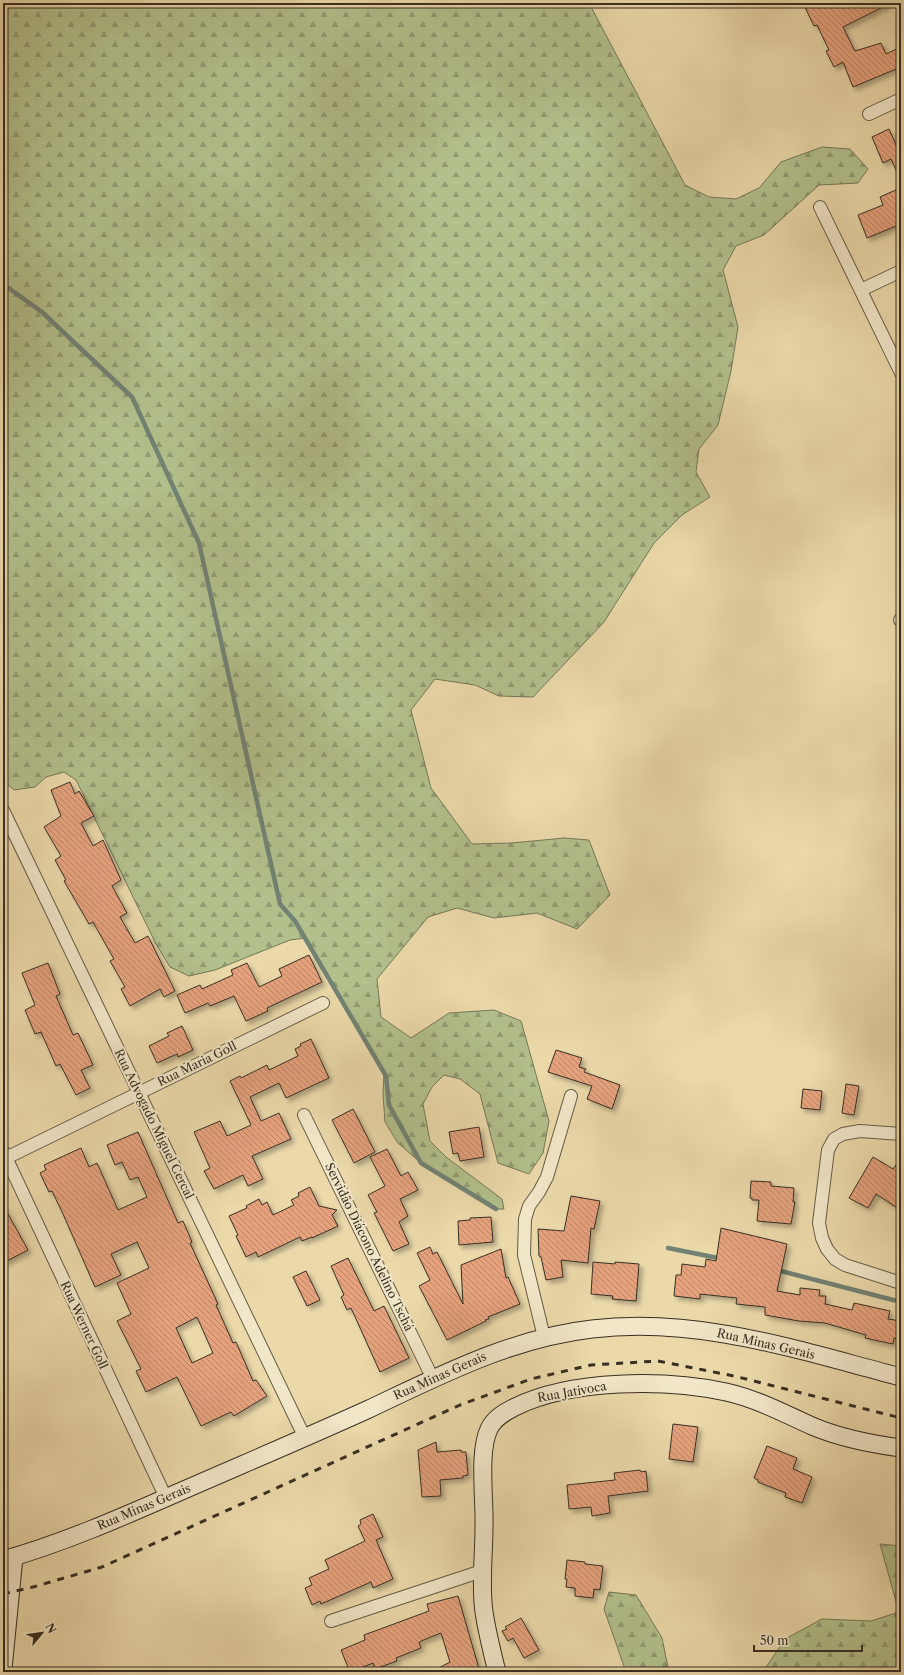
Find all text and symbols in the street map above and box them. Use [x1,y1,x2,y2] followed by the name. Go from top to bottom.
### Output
[155,1038,239,1089] street label: Rua Maria Goll
[112,1046,198,1202] street label: Rua Advogado Miguel Cercal
[322,1160,417,1334] street label: Servidão Diácono Adelino Tschá
[57,1278,112,1372] street label: Rua Werner Goll
[716,1325,817,1362] street label: Rua Minas Gerais
[391,1348,489,1403] street label: Rua Minas Gerais
[536,1378,608,1405] street label: Rua Jativoca
[95,1480,193,1533] street label: Rua Minas Gerais
[22,1613,62,1653] north arrow
[42,1621,59,1636] text: N
[754,1627,862,1653] scale bar
[760,1633,789,1648] text: 50 m

